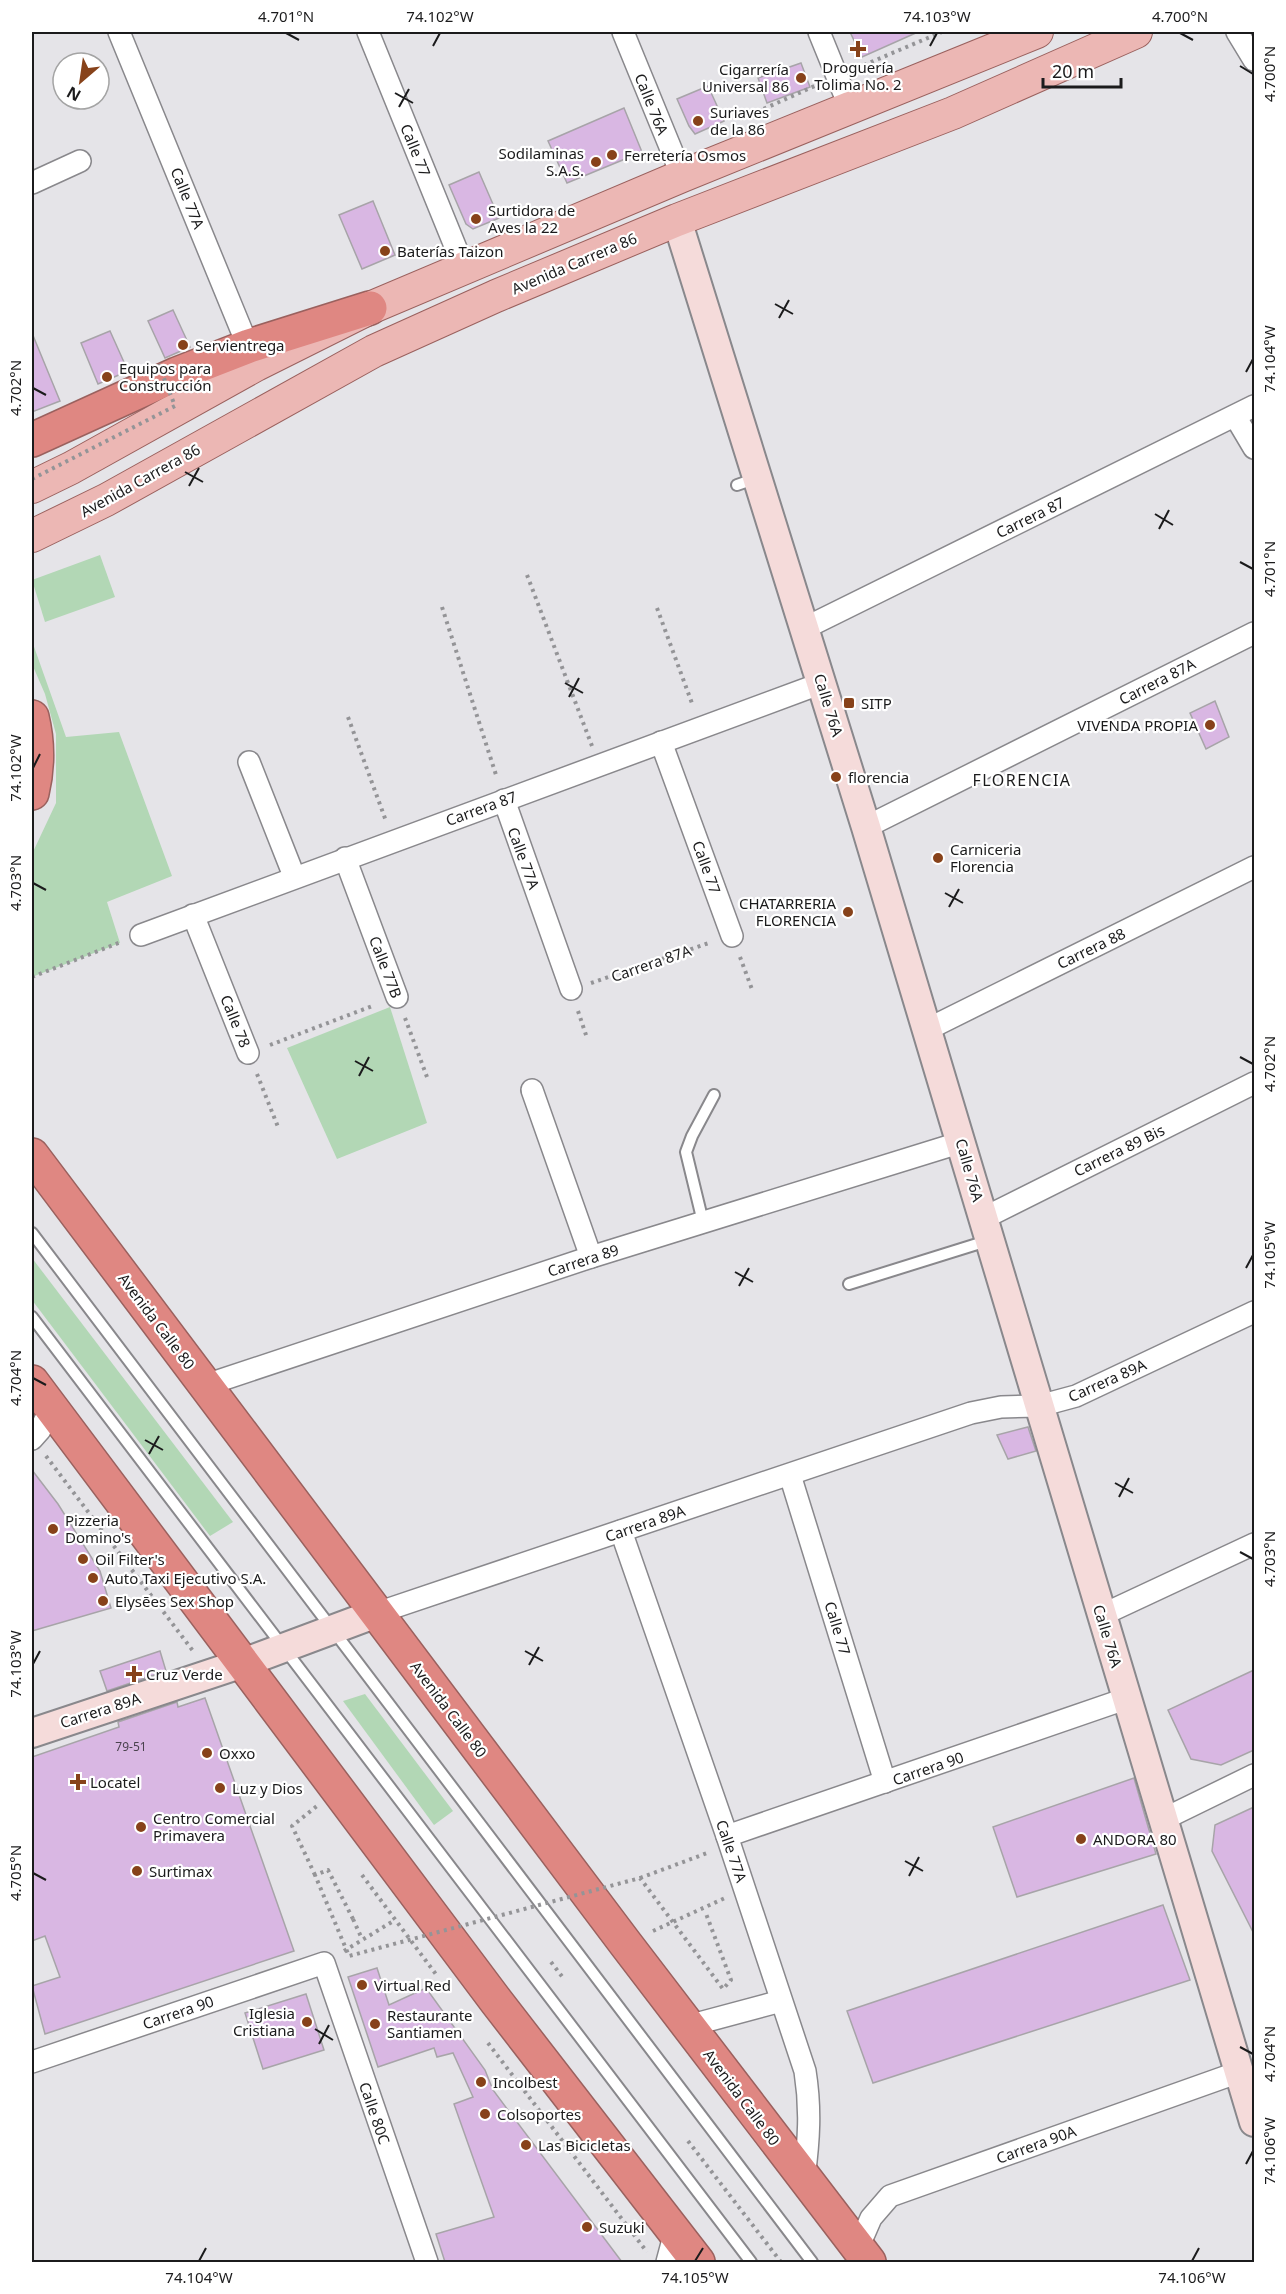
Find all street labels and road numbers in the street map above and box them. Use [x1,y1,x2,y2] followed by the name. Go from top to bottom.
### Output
[631,70,674,138] street label: Calle 76A
[396,121,436,179] street label: Calle 77
[167,164,210,232] street label: Calle 77A
[508,228,640,298] street label: Avenida Carrera 86
[76,439,204,521] street label: Avenida Carrera 86
[992,492,1068,542] street label: Carrera 87
[1115,653,1199,709] street label: Carrera 87A
[810,671,848,739] street label: Calle 76A
[443,786,519,830] street label: Carrera 87
[504,824,545,892] street label: Calle 77A
[688,838,726,896] street label: Calle 77
[1053,923,1129,973] street label: Carrera 88
[365,933,407,1001] street label: Calle 77B
[608,940,694,986] street label: Carrera 87A
[216,992,256,1050] street label: Calle 78
[1070,1119,1168,1181] street label: Carrera 89 Bis
[951,1136,989,1204] street label: Calle 76A
[545,1239,621,1281] street label: Carrera 89
[114,1269,200,1373] street label: Avenida Calle 80
[1065,1354,1150,1406] street label: Carrera 89A
[602,1500,688,1546] street label: Carrera 89A
[820,1599,856,1657] street label: Calle 77
[1089,1602,1127,1670] street label: Calle 76A
[406,1657,492,1761] street label: Avenida Calle 80
[57,1687,143,1732] street label: Carrera 89A
[890,1747,966,1789] street label: Carrera 90
[712,1817,752,1885] street label: Calle 77A
[140,1991,216,2033] street label: Carrera 90
[699,2045,785,2149] street label: Avenida Calle 80
[355,2079,395,2147] street label: Calle 80C
[993,2120,1079,2168] street label: Carrera 90A

